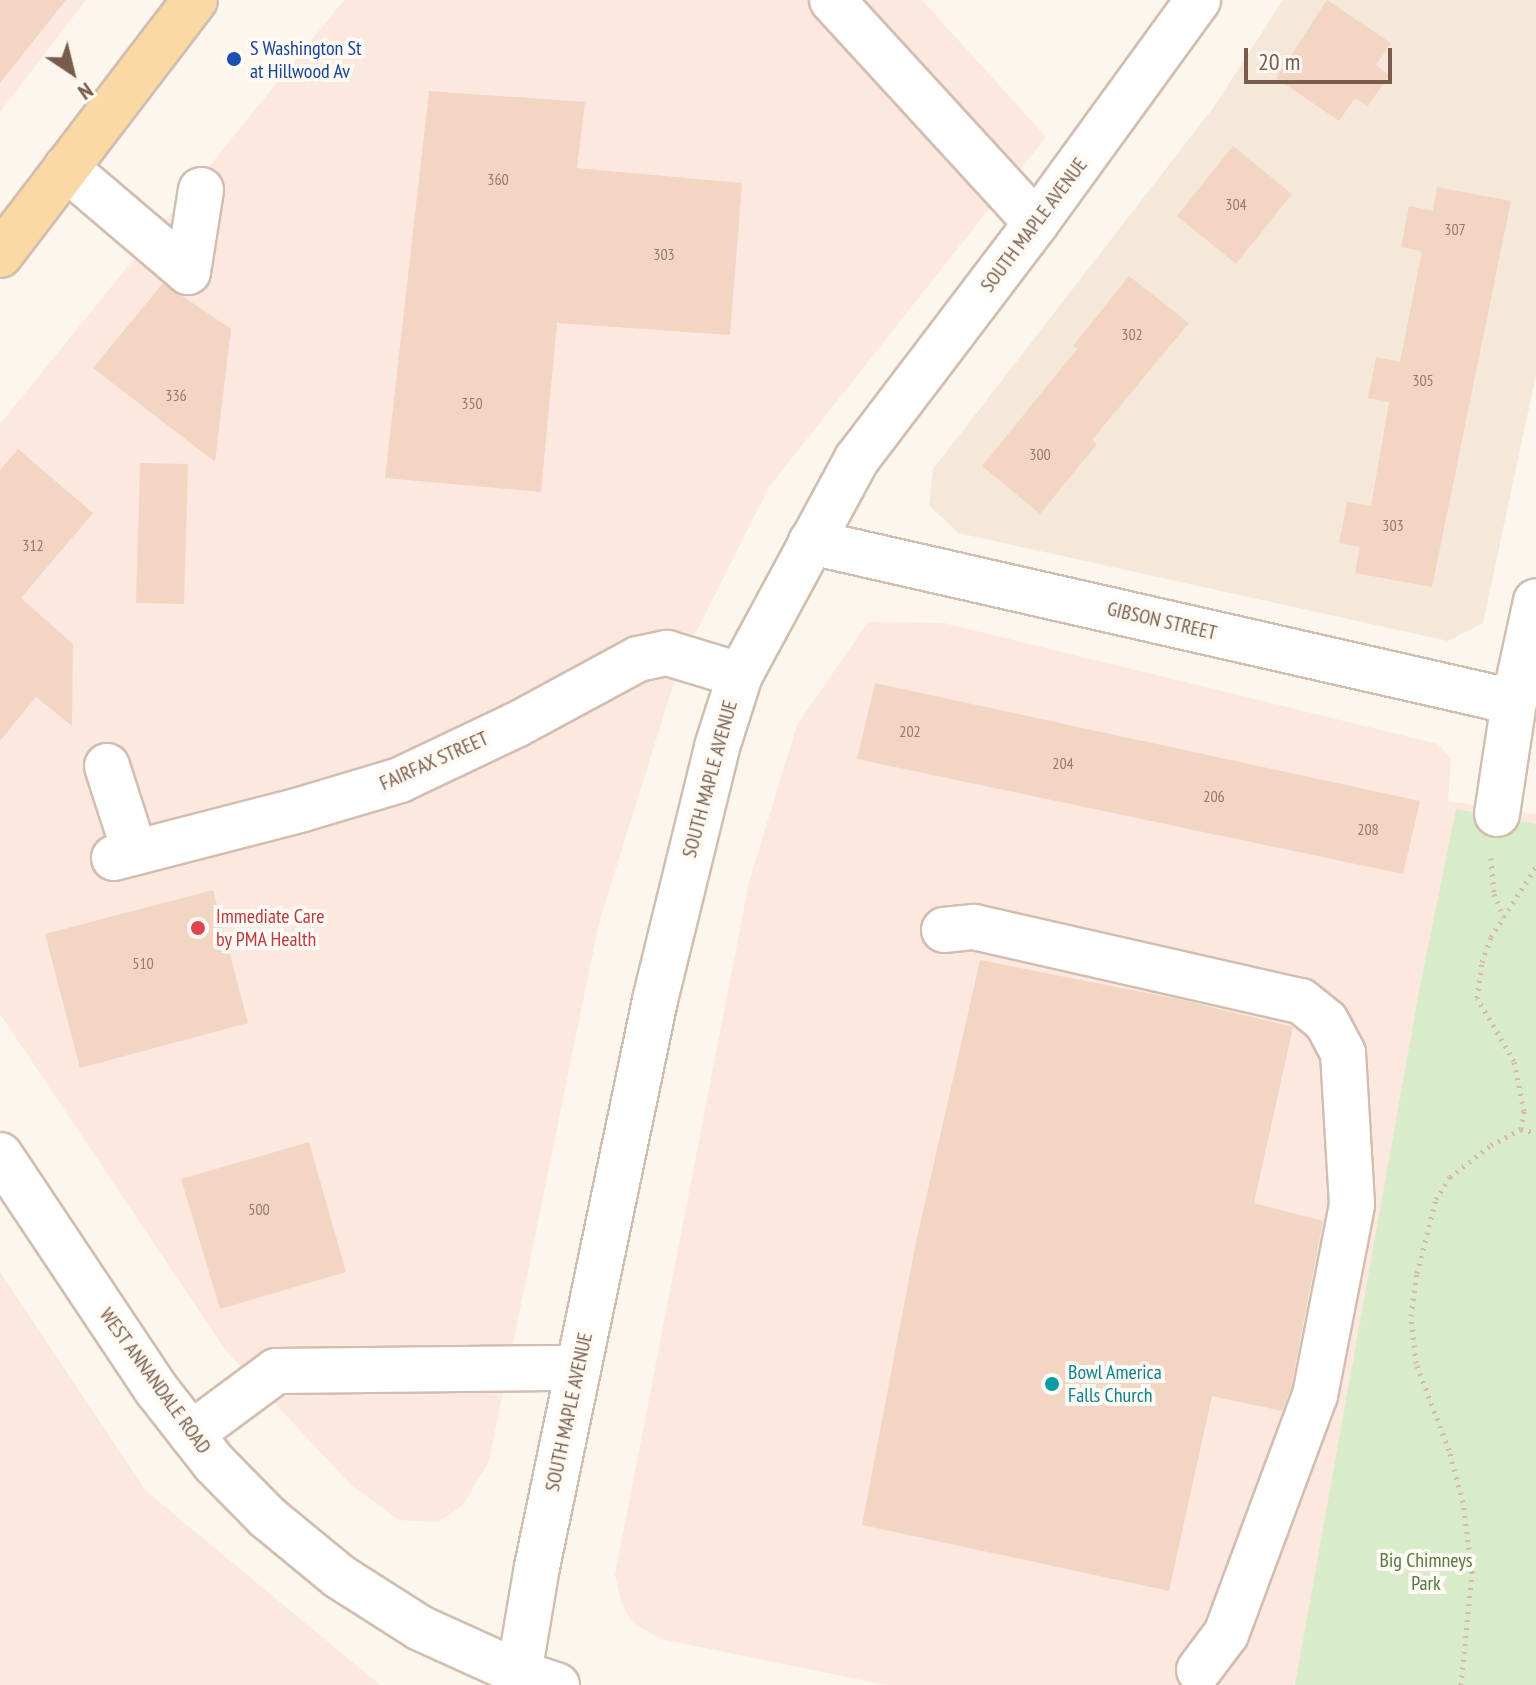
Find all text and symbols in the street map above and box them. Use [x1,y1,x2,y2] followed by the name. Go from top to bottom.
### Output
[32,32,112,112] north arrow
[1248,32,1396,82] scale bar
[250,36,362,83] place label: S Washington St at Hillwood Av
[1258,46,1300,77] text: 20 m
[225,50,243,68] marker: S Washington St at Hillwood Av
[73,77,99,107] text: N
[976,153,1092,297] street label: SOUTH MAPLE AVENUE
[487,169,509,189] house number: 360
[1225,194,1247,214] house number: 304
[1444,219,1466,239] house number: 307
[653,244,675,264] house number: 303
[1121,324,1143,344] house number: 302
[1412,370,1434,390] house number: 305
[165,385,187,405] house number: 336
[461,393,483,413] house number: 350
[1029,444,1051,464] house number: 300
[1382,515,1404,535] house number: 303
[22,535,44,555] house number: 312
[1105,597,1219,645] street label: GIBSON STREET
[677,697,743,861] street label: SOUTH MAPLE AVENUE
[899,721,921,741] house number: 202
[376,726,492,796] street label: FAIRFAX STREET
[1052,753,1074,773] house number: 204
[1203,786,1225,806] house number: 206
[1357,819,1379,839] house number: 208
[216,904,324,951] place label: Immediate Care by PMA Health
[187,917,209,939] marker: Immediate Care by PMA Health
[132,953,154,973] house number: 510
[248,1199,270,1219] house number: 500
[94,1303,216,1459] street label: WEST ANNANDALE ROAD
[540,1330,598,1494] street label: SOUTH MAPLE AVENUE
[1068,1360,1162,1407] place label: Bowl America Falls Church
[1043,1375,1061,1393] marker: Bowl America Falls Church
[1380,1549,1472,1596] park label: Big Chimneys Park

